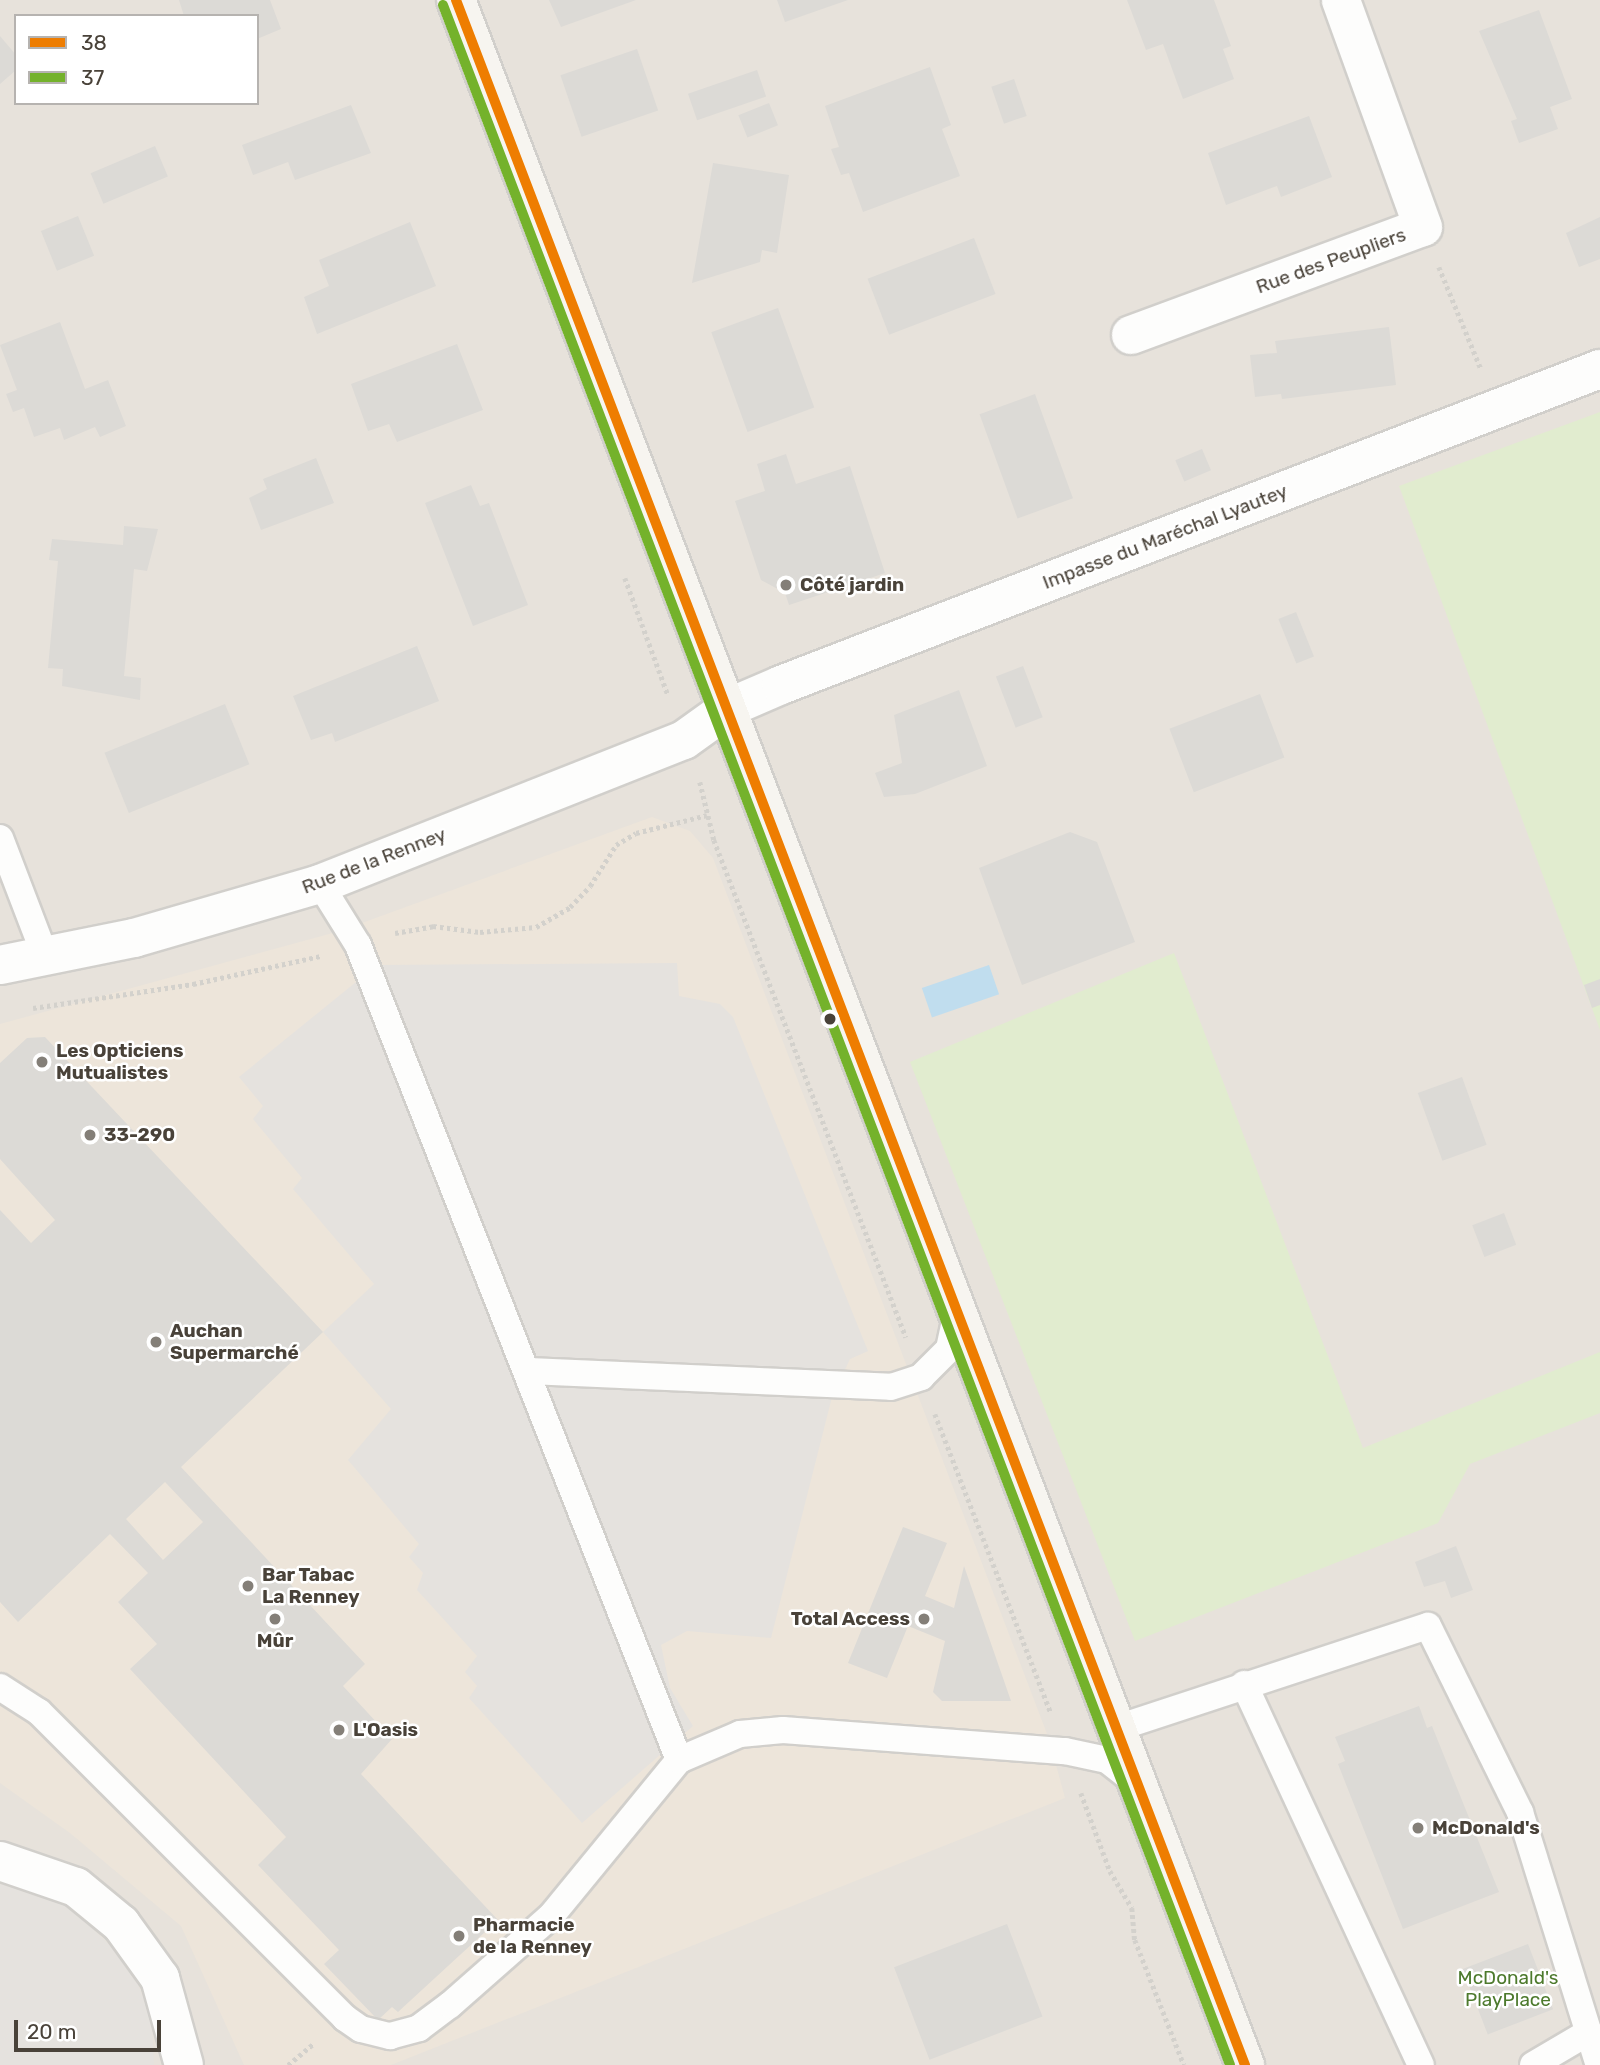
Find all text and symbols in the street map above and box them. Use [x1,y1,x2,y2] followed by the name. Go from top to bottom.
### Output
[14,14,259,105] legend
[81,30,107,55] text: 38
[81,65,104,90] text: 37
[1253,223,1409,299] street label: Rue des Peupliers
[1039,480,1291,594] street label: Impasse du Maréchal Lyautey
[800,574,904,596] place label: Côté jardin
[778,577,794,593] marker: Côté jardin
[299,823,449,899] street label: Rue de la Renney
[823,1012,837,1026] unlabelled marker
[56,1040,184,1084] place label: Les Opticiens Mutualistes
[34,1054,50,1070] marker: Les Opticiens Mutualistes
[104,1124,175,1146] place label: 33-290
[82,1127,98,1143] marker: 33-290
[170,1320,299,1364] place label: Auchan Supermarché
[148,1334,164,1350] marker: Auchan Supermarché
[262,1564,360,1608] place label: Bar Tabac La Renney
[240,1578,256,1594] marker: Bar Tabac La Renney
[790,1608,910,1630] place label: Total Access
[267,1611,283,1627] marker: Mûr
[916,1611,932,1627] marker: Total Access
[257,1630,293,1652] place label: Mûr
[353,1719,418,1741] place label: L'Oasis
[331,1722,347,1738] marker: L'Oasis
[1432,1817,1540,1839] place label: McDonald's
[1410,1820,1426,1836] marker: McDonald's
[473,1914,592,1958] place label: Pharmacie de la Renney
[451,1928,467,1944] marker: Pharmacie de la Renney
[1458,1967,1558,2011] park label: McDonald's PlayPlace
[18,2006,164,2050] scale bar
[27,2019,76,2044] text: 20 m

